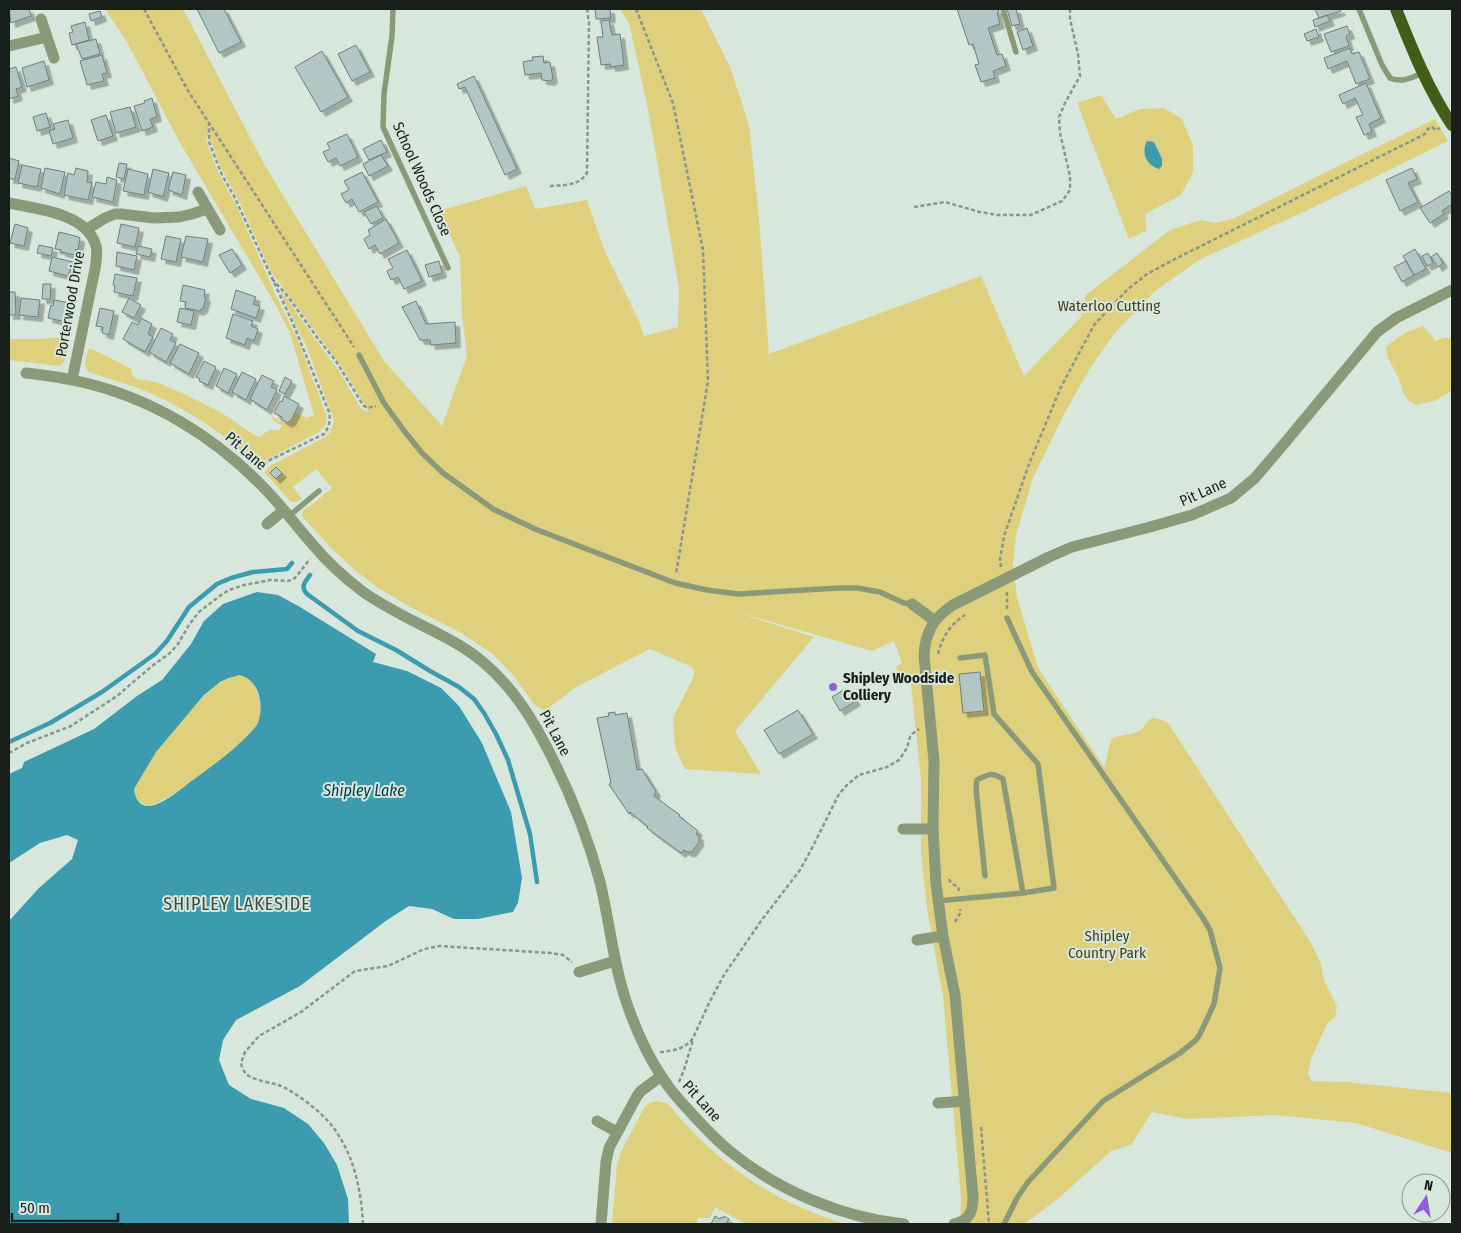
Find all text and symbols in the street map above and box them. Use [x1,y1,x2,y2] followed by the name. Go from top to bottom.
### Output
[389,119,455,239] street label: School Woods Close
[52,250,88,358] street label: Porterwood Drive
[1058,297,1160,315] park label: Waterloo Cutting
[222,428,270,474] street label: Pit Lane
[1177,474,1229,510] street label: Pit Lane
[843,669,955,704] place label: Shipley Woodside Colliery
[827,681,839,693] marker: Shipley Woodside Colliery
[535,707,575,759] street label: Pit Lane
[322,781,405,800] water label: Shipley Lake
[163,893,311,915] district label: SHIPLEY LAKESIDE
[1068,927,1146,962] park label: Shipley Country Park
[679,1077,725,1125] street label: Pit Lane
[1401,1173,1451,1223] north arrow
[1423,1177,1434,1195] text: N
[12,1190,119,1222] scale bar
[20,1199,50,1217] text: 50 m

